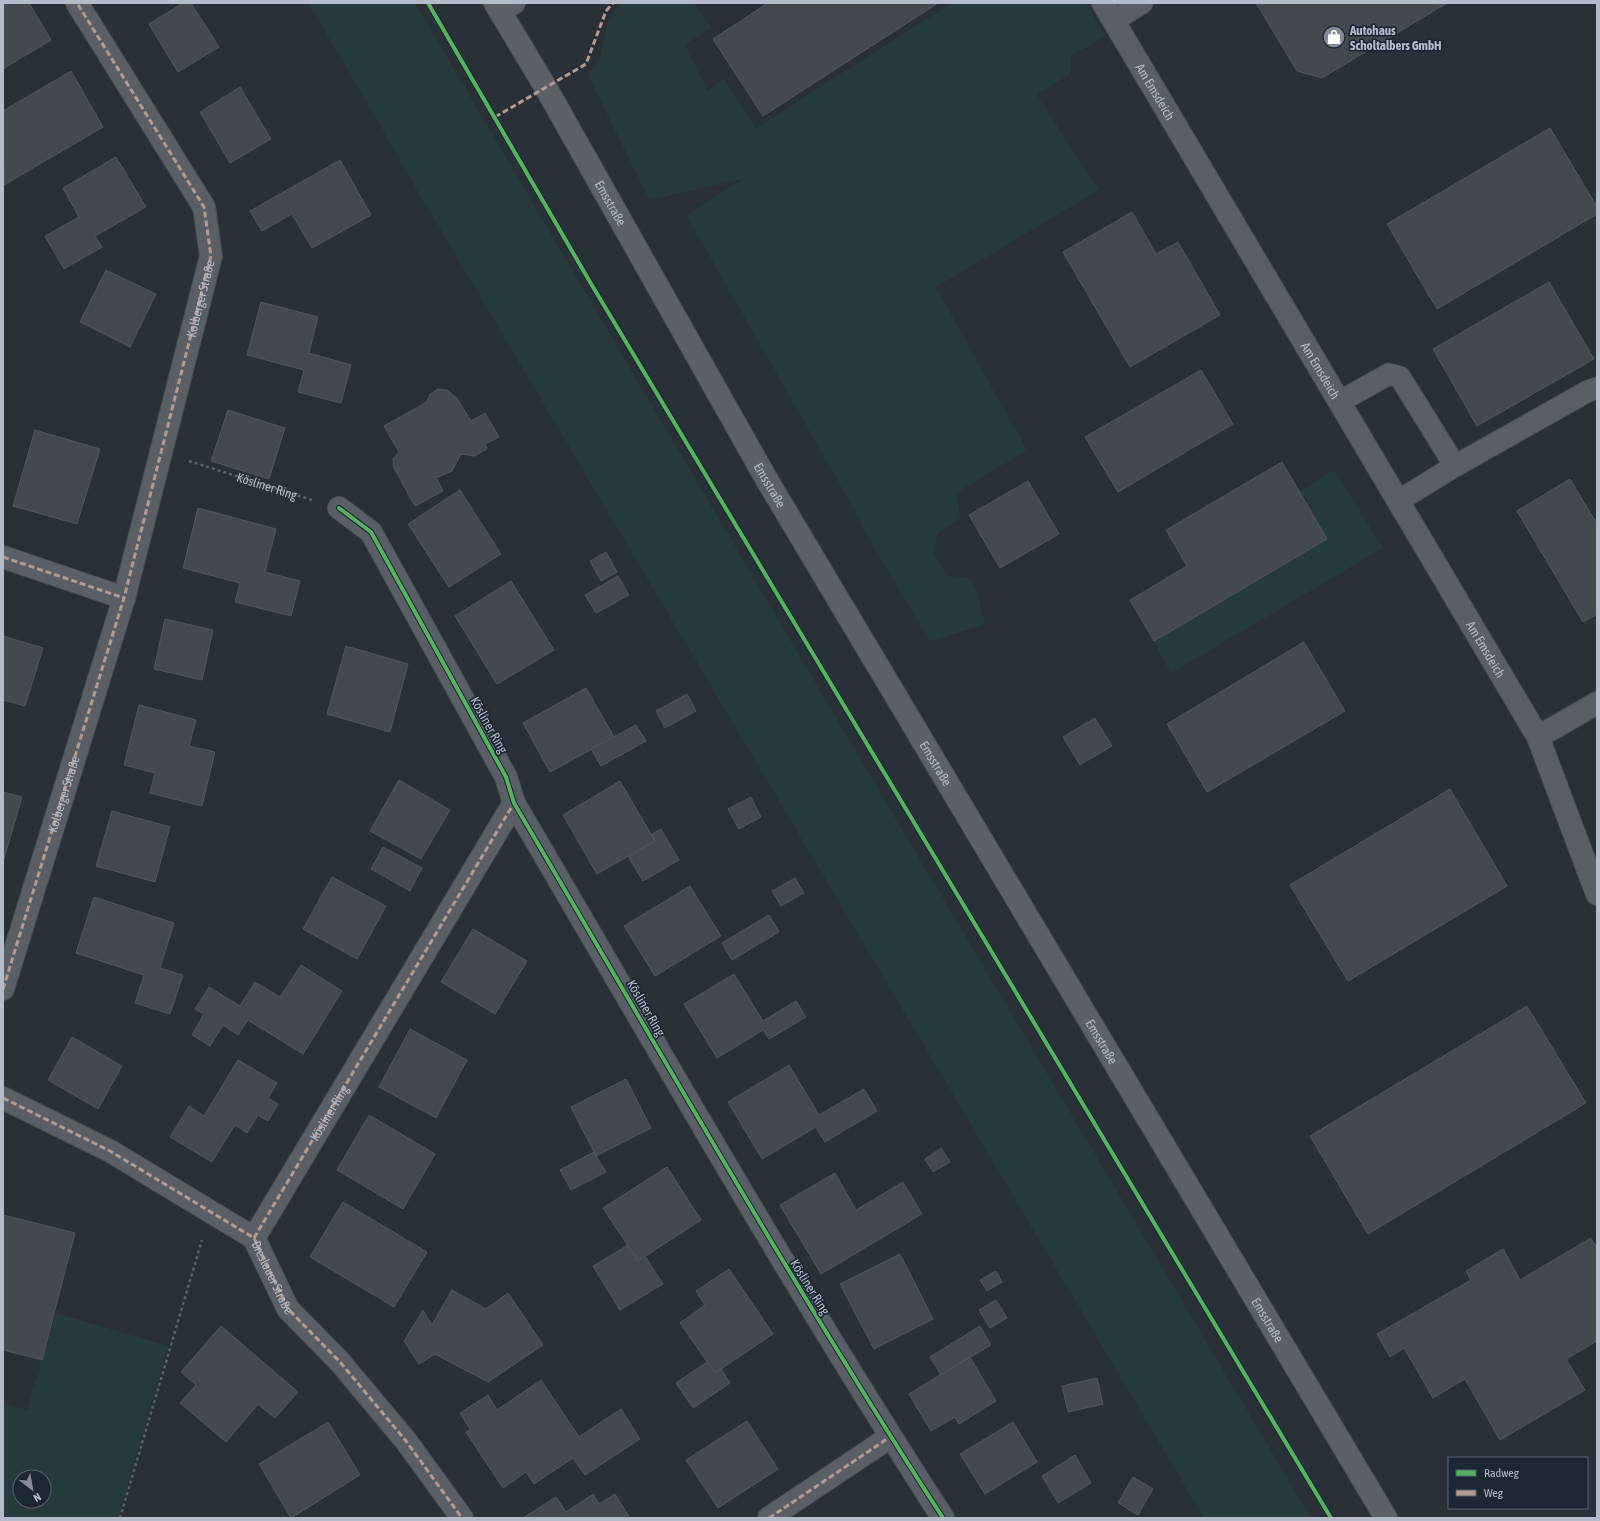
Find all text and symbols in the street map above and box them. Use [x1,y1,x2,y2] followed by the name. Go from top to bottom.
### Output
[1349,23,1442,53] place label: Autohaus Scholtalbers GmbH
[1321,24,1347,50] shop icon: Autohaus Scholtalbers GmbH
[1133,61,1178,123] street label: Am Emsdeich
[592,178,630,228] street label: Emsstraße
[183,259,217,339] street label: Kolberger Straße
[1298,339,1343,401] street label: Am Emsdeich
[751,460,789,510] street label: Emsstraße
[235,469,300,503] street label: Kösliner Ring
[1463,618,1508,680] street label: Am Emsdeich
[467,694,511,756] street label: Kösliner Ring
[917,738,955,789] street label: Emsstraße
[44,754,82,834] street label: Kolberger Straße
[624,977,668,1039] street label: Kösliner Ring
[1083,1016,1121,1067] street label: Emsstraße
[306,1082,352,1143] street label: Kösliner Ring
[249,1238,296,1317] street label: Breslauer Straße
[787,1257,833,1318] street label: Kösliner Ring
[1249,1295,1287,1345] street label: Emsstraße
[1448,1457,1588,1509] legend
[1484,1466,1520,1480] text: Radweg
[12,1469,52,1509] north arrow
[1484,1486,1504,1500] text: Weg
[31,1491,43,1504] text: N

